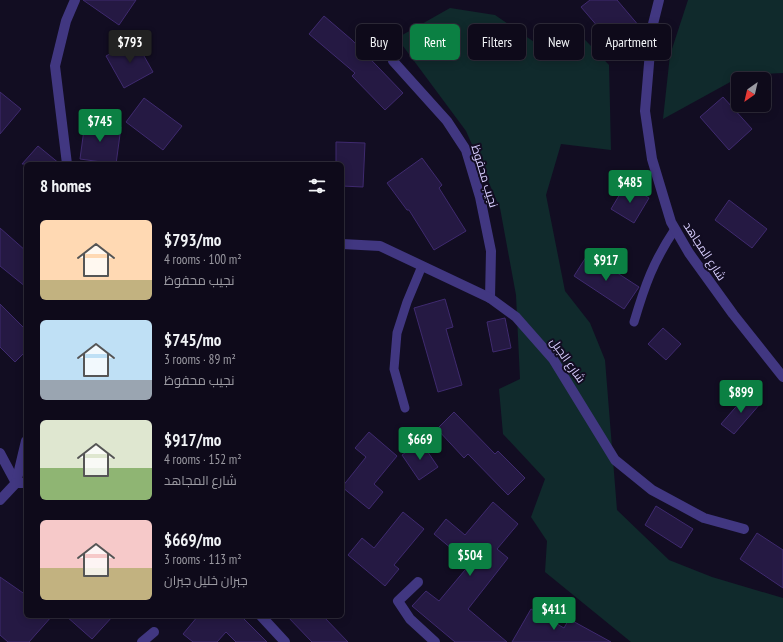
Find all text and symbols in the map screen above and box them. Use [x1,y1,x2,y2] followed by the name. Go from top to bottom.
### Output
[356,24,402,60] chip: Buy
[410,24,460,60] chip: Rent
[468,24,526,60] chip: Filters
[534,24,584,60] chip: New
[592,24,671,60] chip: Apartment
[106,30,154,64] pin: $793
[118,34,142,51] text: $793
[731,72,771,112] north arrow
[731,72,771,112] map controls
[76,109,124,143] pin: $745
[88,113,112,130] text: $745
[468,143,502,209] street label: نجيب محفوظ
[606,170,654,204] pin: $485
[618,174,642,191] text: $485
[40,175,91,197] text: 8 homes
[306,175,328,197] icon: filters
[680,219,730,284] street label: شارع المجاهد
[164,229,221,251] text: $793/mo
[72,236,120,284] icon: home
[582,248,630,282] pin: $917
[164,251,242,268] text: 4 rooms · 100 m²
[594,252,618,269] text: $917
[164,272,234,289] text: نجيب محفوظ
[164,329,221,351] text: $745/mo
[546,335,589,386] street label: شارع الجبل
[72,336,120,384] icon: home
[164,351,236,368] text: 3 rooms · 89 m²
[164,372,234,389] text: نجيب محفوظ
[717,380,765,414] pin: $899
[729,384,753,401] text: $899
[396,427,444,461] pin: $669
[164,429,221,451] text: $917/mo
[408,431,432,448] text: $669
[72,436,120,484] icon: home
[164,451,242,468] text: 4 rooms · 152 m²
[164,472,237,489] text: شارع المجاهد
[164,529,221,551] text: $669/mo
[72,536,120,584] icon: home
[446,543,494,577] pin: $504
[458,547,482,564] text: $504
[164,551,242,568] text: 3 rooms · 113 m²
[164,572,248,589] text: جبران خليل جبران
[530,597,578,631] pin: $411
[542,601,566,618] text: $411

